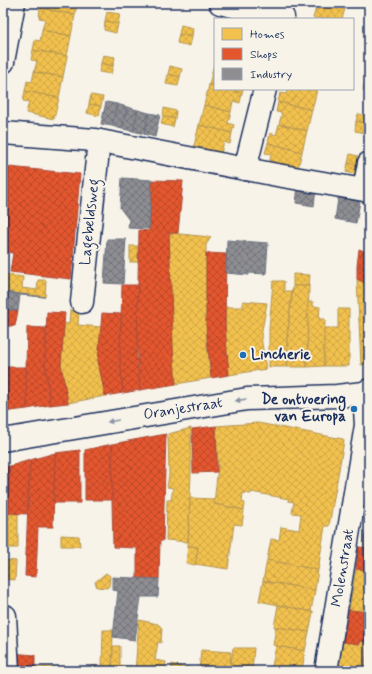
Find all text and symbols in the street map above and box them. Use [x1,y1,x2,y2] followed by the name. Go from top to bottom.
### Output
[214,18,354,90] legend
[250,27,285,43] text: Homes
[250,47,277,63] text: Shops
[250,67,292,83] text: Industry
[75,178,105,267] street label: Lagebeldsweg
[251,345,311,365] place label: Lincherie
[238,350,248,360] marker: Lincherie
[261,390,346,427] place label: De ontvoering van Europa
[142,393,224,425] street label: Oranjestraat
[235,397,247,403] one-way arrow
[349,404,359,414] marker: De ontvoering van Europa
[107,418,119,424] one-way arrow
[327,527,359,609] street label: Molenstraat

